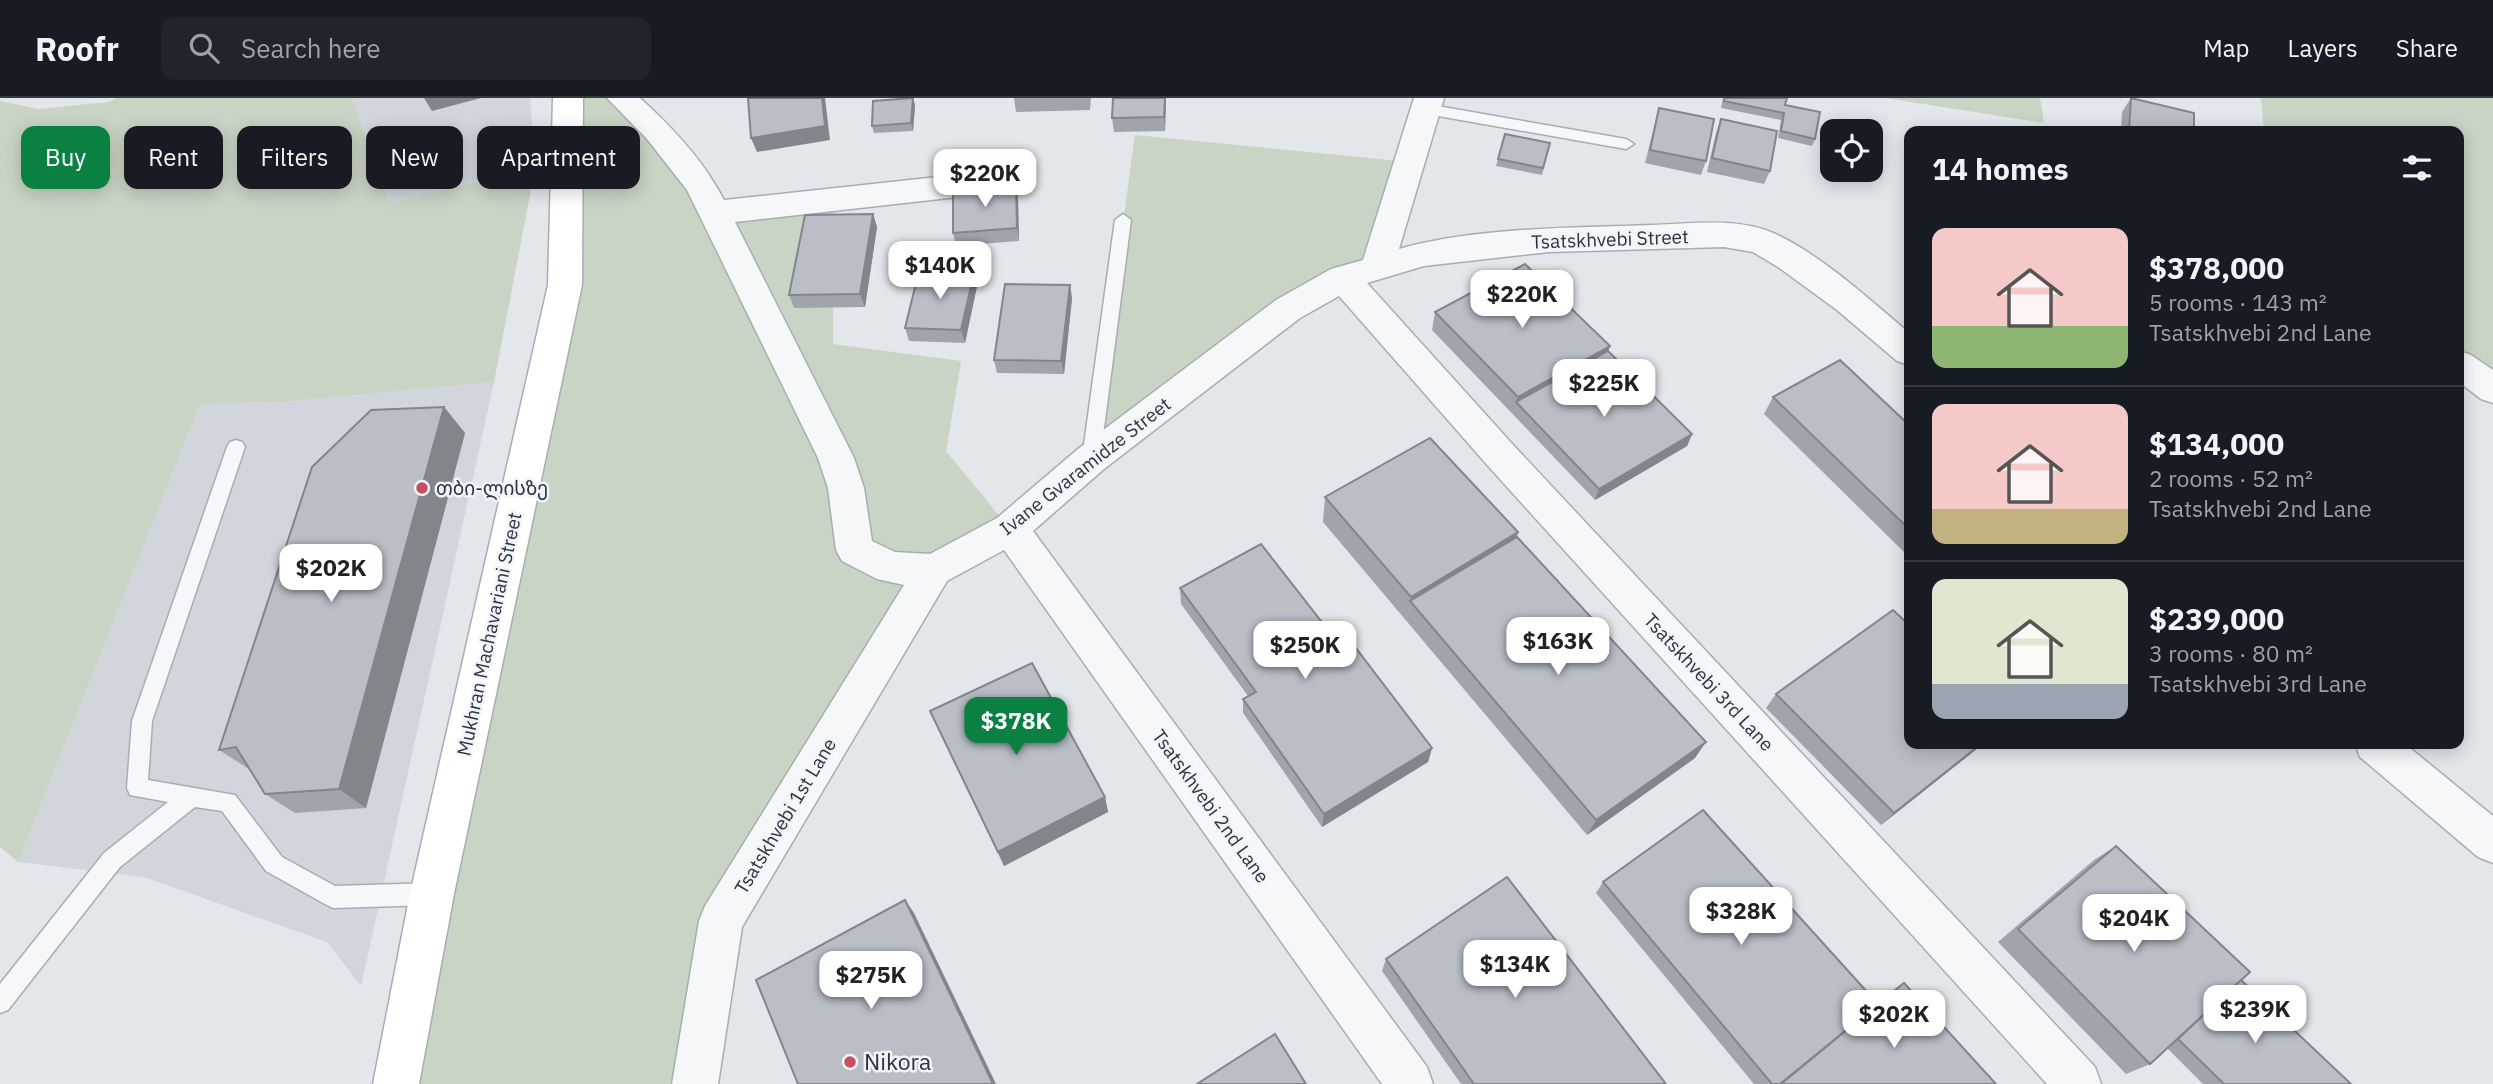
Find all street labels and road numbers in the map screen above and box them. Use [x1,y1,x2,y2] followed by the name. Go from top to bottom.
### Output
[1531,224,1689,254] street label: Tsatskhvebi Street
[995,392,1175,540] street label: Ivane Gvaramidze Street
[451,510,527,758] street label: Mukhran Machavariani Street
[1639,608,1779,756] street label: Tsatskhvebi 3rd Lane
[1147,725,1275,887] street label: Tsatskhvebi 2nd Lane
[729,734,841,898] street label: Tsatskhvebi 1st Lane

